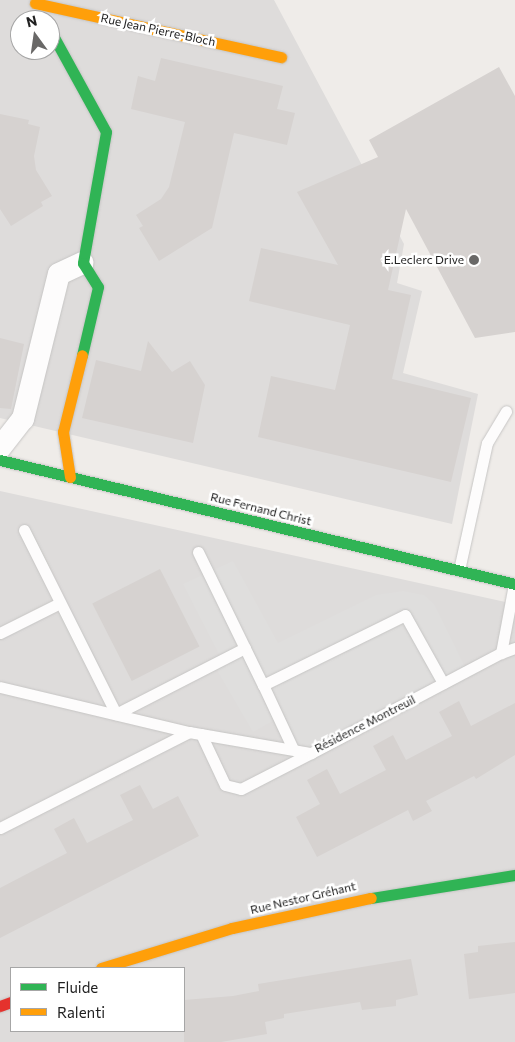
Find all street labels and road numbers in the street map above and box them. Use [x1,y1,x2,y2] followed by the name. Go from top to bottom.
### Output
[99,11,217,49] street label: Rue Jean Pierre-Bloch
[209,489,313,529] street label: Rue Fernand Christ
[312,692,418,756] street label: Résidence Montreuil
[249,879,357,917] street label: Rue Nestor Gréhant

